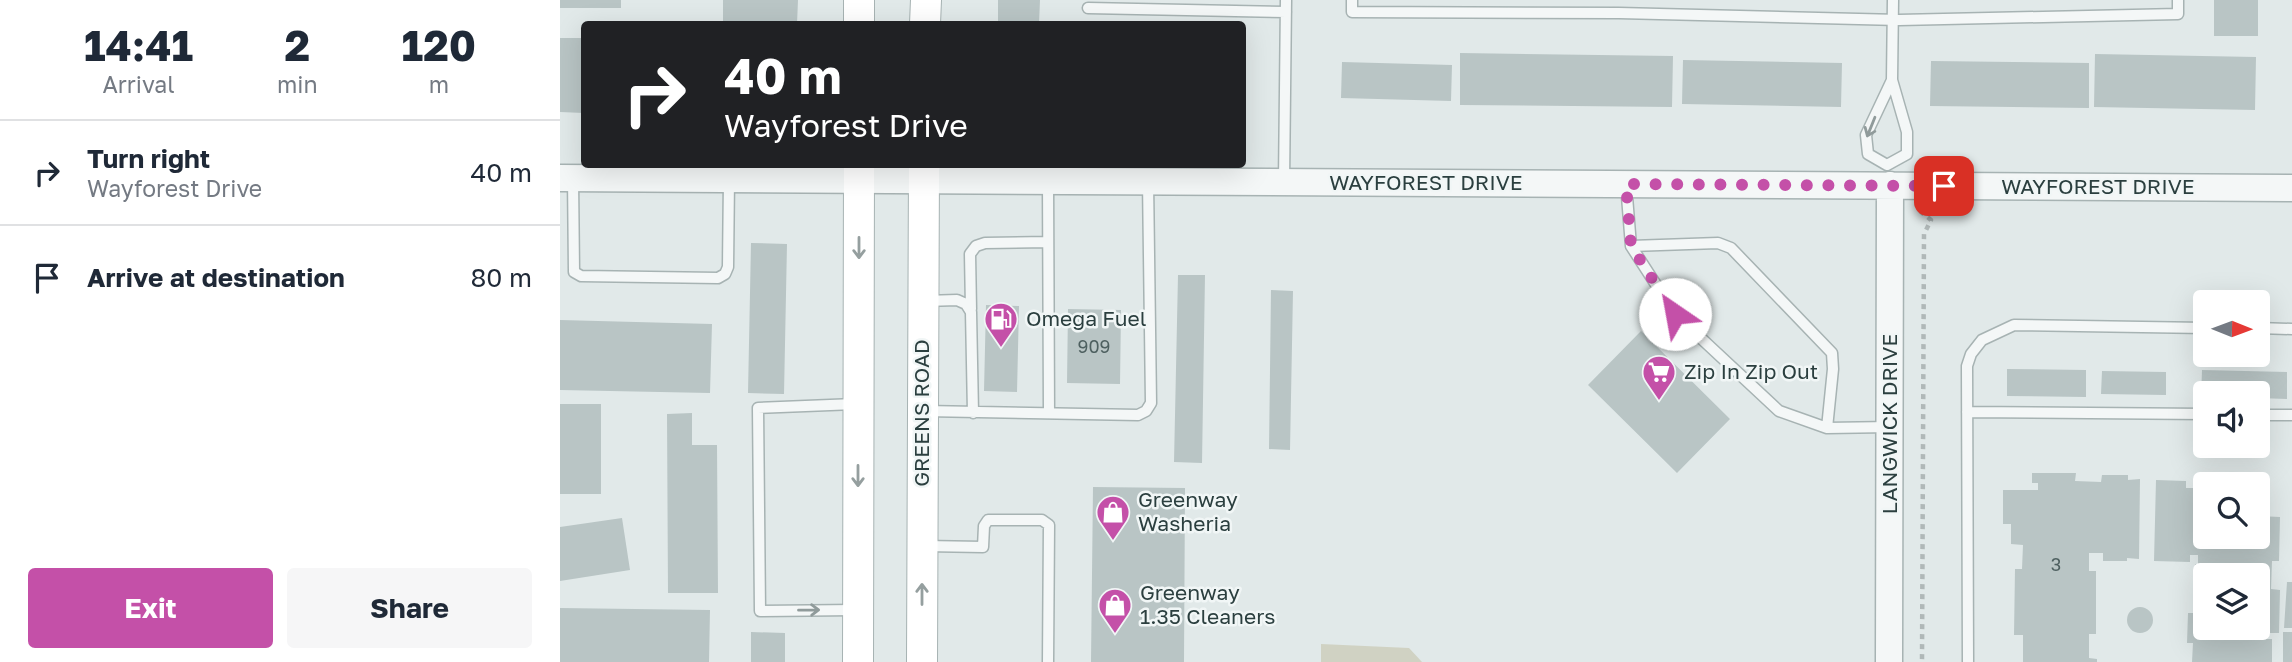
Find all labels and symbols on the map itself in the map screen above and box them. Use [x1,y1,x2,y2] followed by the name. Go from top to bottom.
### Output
[1864,115,1877,137] one-way arrow
[1914,156,1974,216] pin
[1329,169,1523,195] street label: WAYFOREST DRIVE
[2001,173,2195,199] street label: WAYFOREST DRIVE
[852,236,866,259] one-way arrow
[1638,277,1712,351] position arrow
[2193,290,2270,368] north arrow
[982,300,1020,349] fuel station icon: Omega Fuel
[1026,305,1146,331] place label: Omega Fuel
[1876,334,1902,514] street label: LANGWICK DRIVE
[1078,335,1110,357] house number: 909
[908,339,934,487] street label: GREENS ROAD
[1640,353,1678,402] supermarket icon: Zip In Zip Out
[1684,358,1818,384] place label: Zip In Zip Out
[851,464,865,487] one-way arrow
[1138,486,1238,536] place label: Greenway Washeria
[1094,493,1132,542] shop icon: Greenway Washeria
[2051,553,2061,575] house number: 3
[1140,579,1275,629] place label: Greenway 1.35 Cleaners
[915,583,929,606] one-way arrow
[1096,586,1134,635] shop icon: Greenway 1.35 Cleaners
[797,603,820,617] one-way arrow

